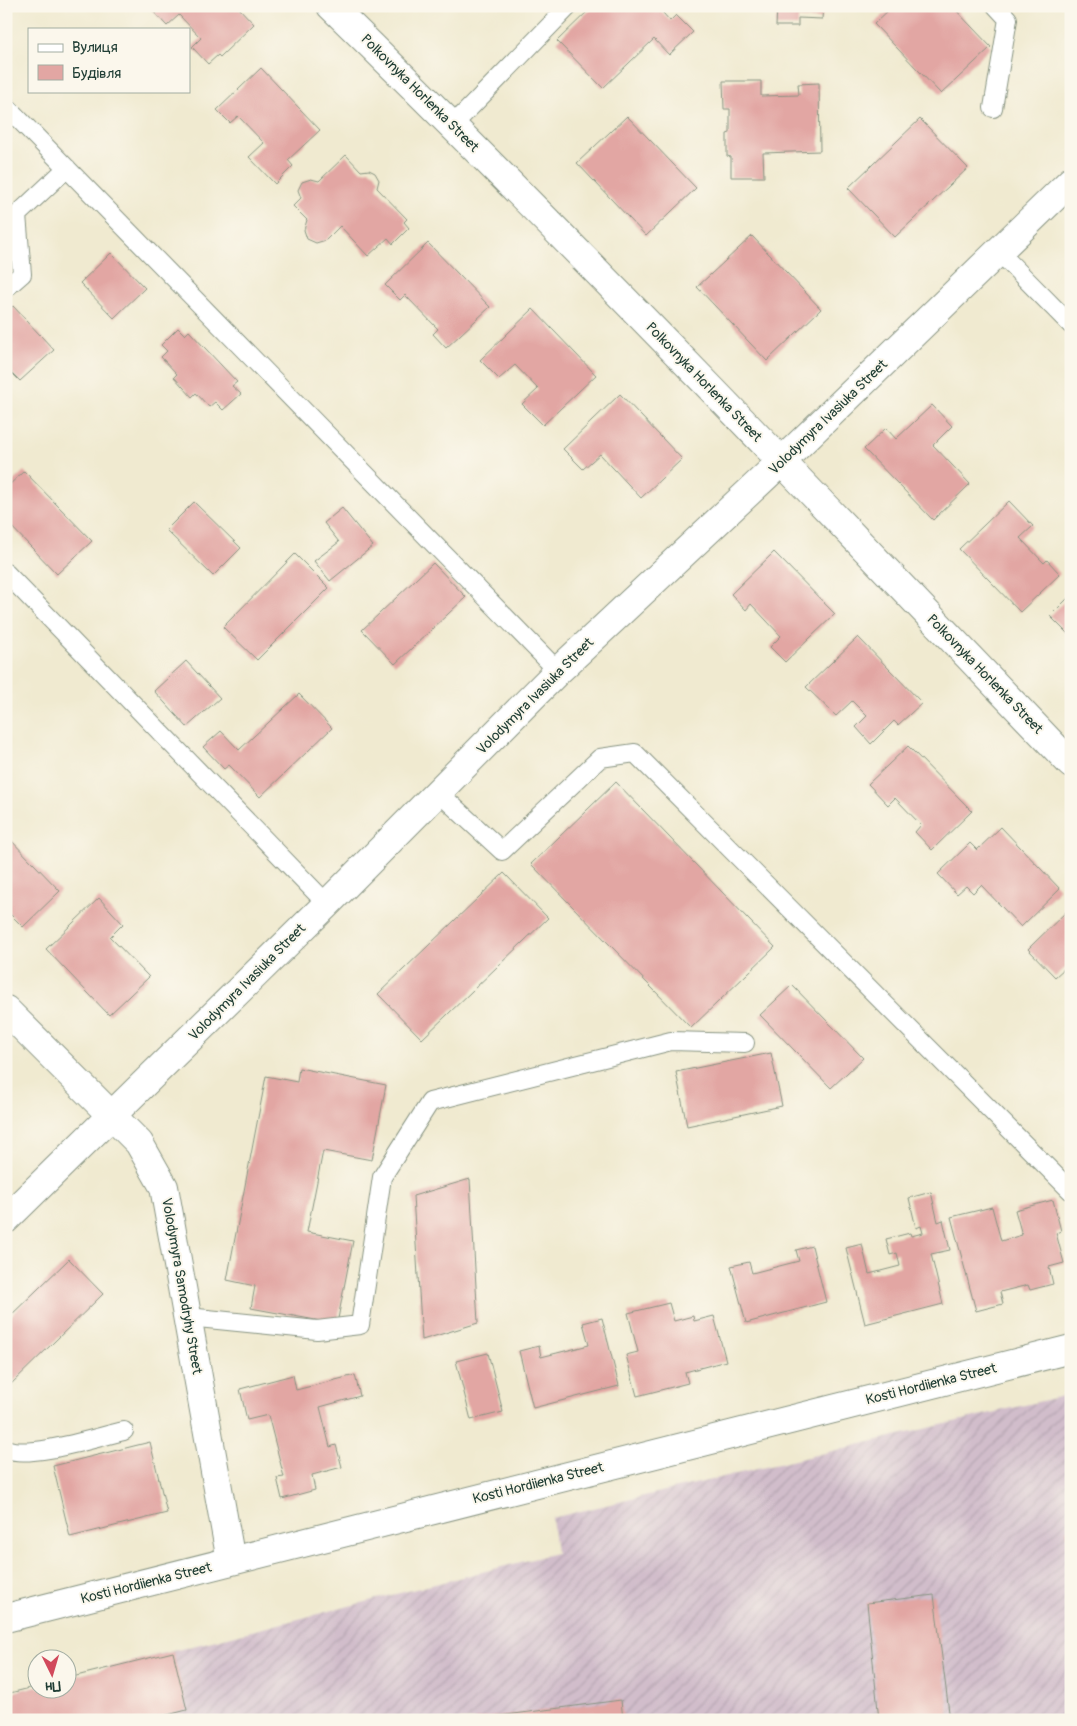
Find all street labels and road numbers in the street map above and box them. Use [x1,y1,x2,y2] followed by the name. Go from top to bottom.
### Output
[357,30,483,156] street label: Polkovnyka Horlenka Street
[642,319,766,446] street label: Polkovnyka Horlenka Street
[765,356,891,478] street label: Volodymyra Ivasiuka Street
[923,611,1047,738] street label: Polkovnyka Horlenka Street
[473,634,597,758] street label: Volodymyra Ivasiuka Street
[185,920,309,1044] street label: Volodymyra Ivasiuka Street
[158,1197,206,1376] street label: Volodymyra Samodryhy Street
[864,1359,999,1408] street label: Kosti Hordiienka Street
[471,1458,606,1507] street label: Kosti Hordiienka Street
[79,1558,214,1607] street label: Kosti Hordiienka Street

